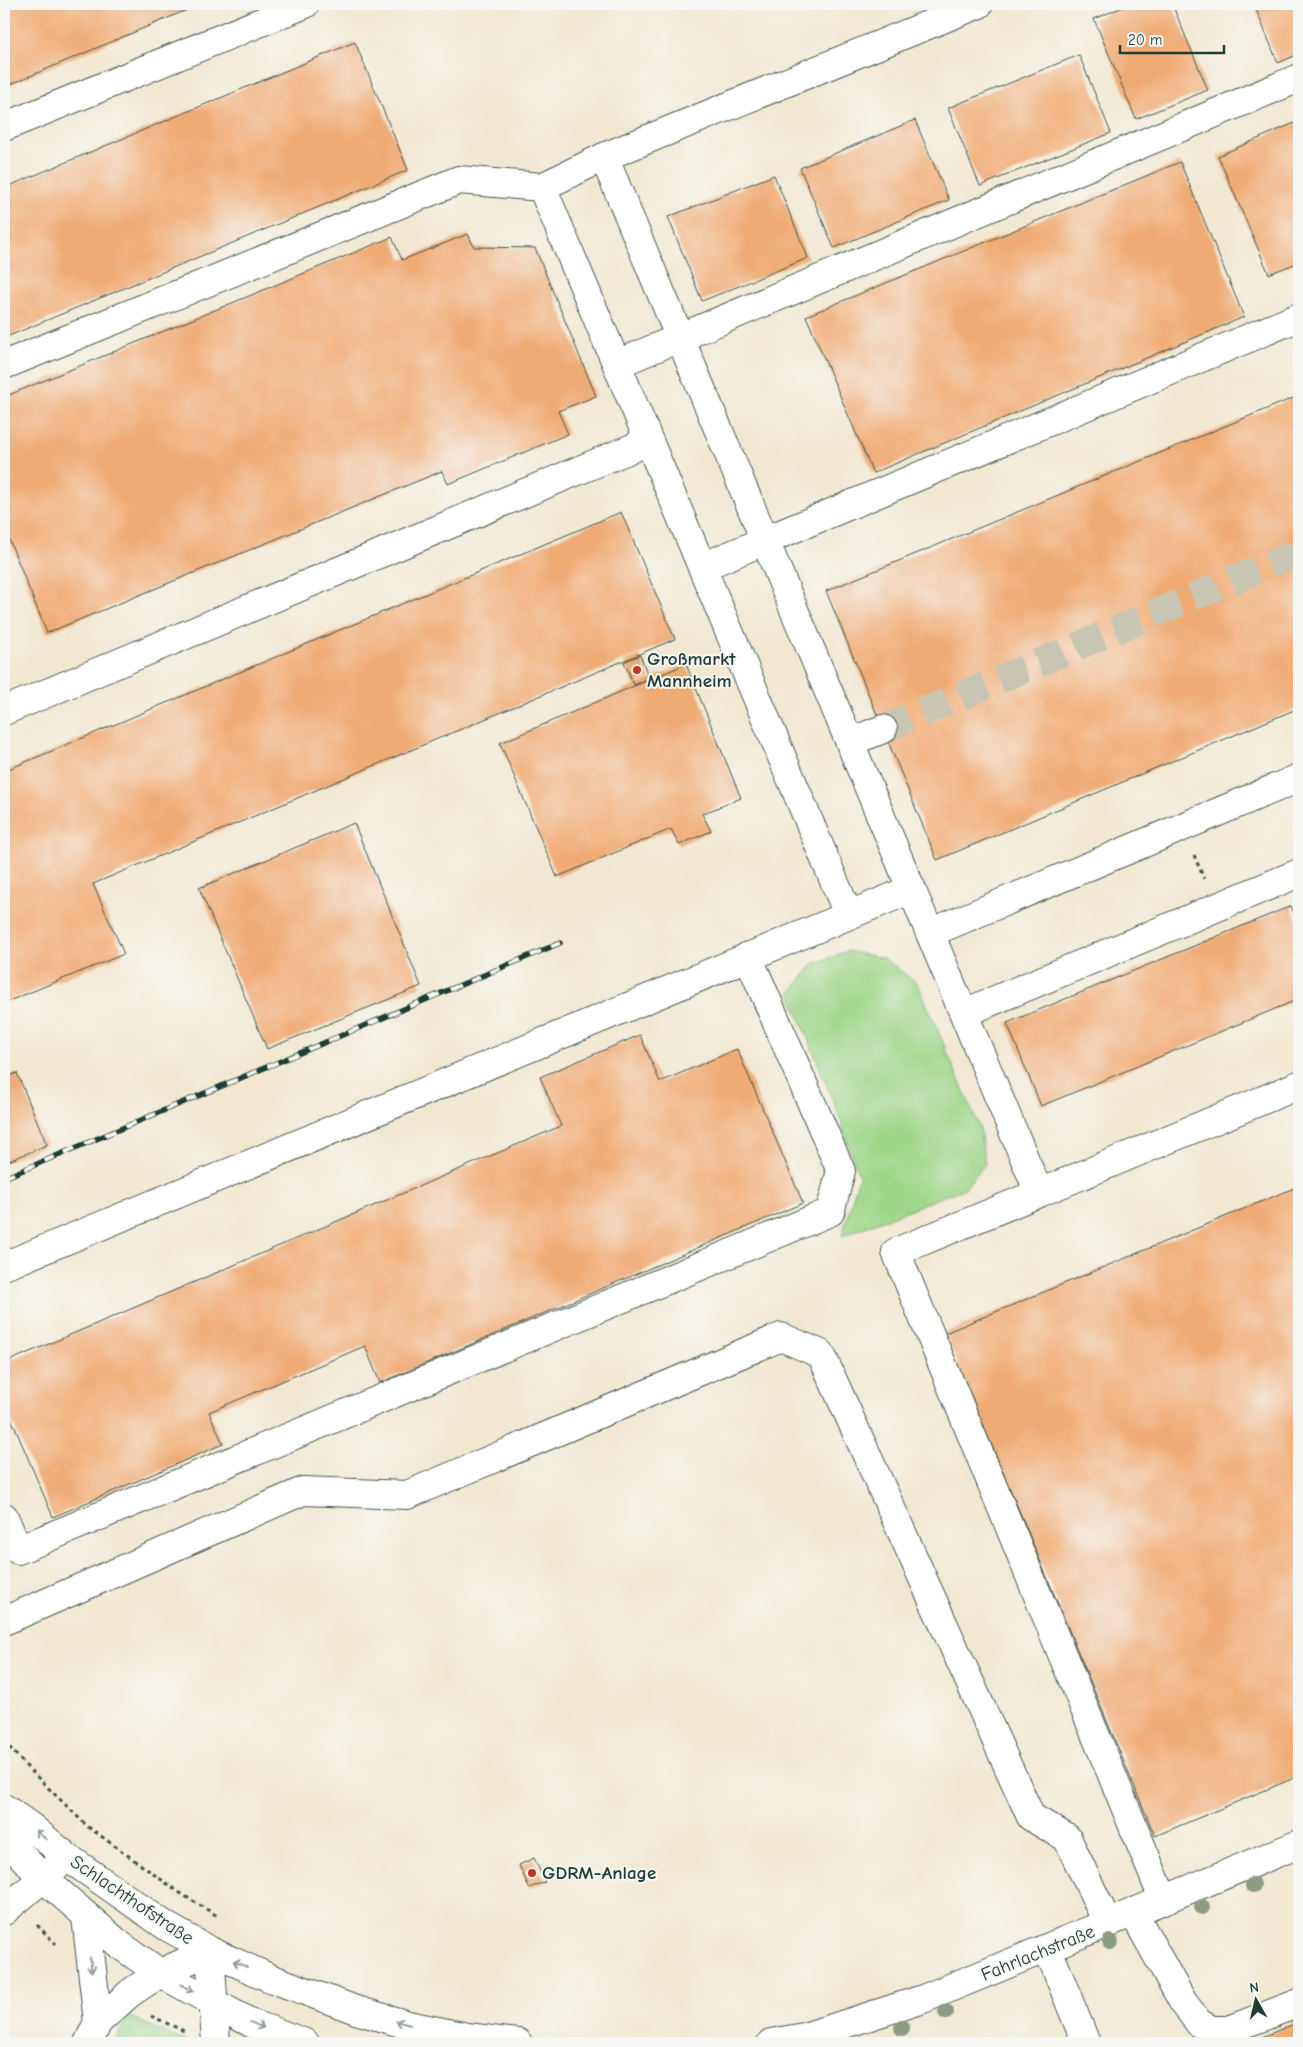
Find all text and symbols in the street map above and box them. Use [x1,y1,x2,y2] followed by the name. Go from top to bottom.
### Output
[1120,22,1224,54] scale bar
[1128,31,1162,49] text: 20 m
[647,648,736,692] place label: Großmarkt Mannheim
[631,664,643,676] marker: Großmarkt Mannheim
[35,1830,48,1841] one-way arrow
[66,1851,198,1949] street label: Schlachthofstraße
[542,1862,656,1884] place label: GDRM-Anlage
[526,1867,538,1879] marker: GDRM-Anlage
[978,1920,1098,1986] street label: Fahrlachstraße
[86,1957,96,1973] one-way arrow
[233,1959,248,1969] one-way arrow
[1230,1974,1280,2024] north arrow
[1249,1979,1260,1997] text: N
[179,1984,193,1994] one-way arrow
[395,2018,411,2028] one-way arrow
[249,2021,264,2031] one-way arrow

